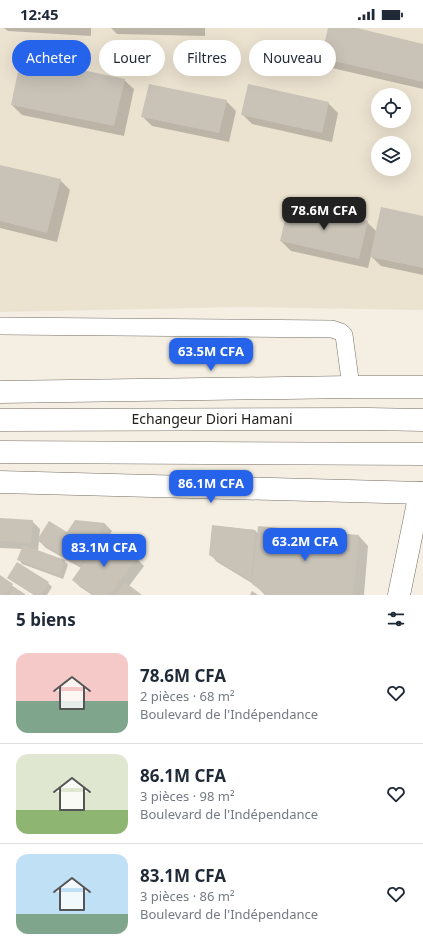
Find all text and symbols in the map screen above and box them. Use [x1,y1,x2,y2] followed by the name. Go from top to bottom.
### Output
[20,4,59,24] text: 12:45
[12,40,91,76] chip: Acheter
[99,40,165,76] chip: Louer
[173,40,241,76] chip: Filtres
[249,40,336,76] chip: Nouveau
[371,88,411,176] map controls
[371,88,411,128] button: locate
[371,136,411,176] button: layers
[278,197,370,231] pin: 78.6M CFA
[291,201,357,219] text: 78.6M CFA
[165,338,257,372] pin: 63.5M CFA
[178,342,244,360] text: 63.5M CFA
[131,409,293,428] street label: Echangeur Diori Hamani
[165,470,257,504] pin: 86.1M CFA
[178,474,244,492] text: 86.1M CFA
[259,528,351,562] pin: 63.2M CFA
[272,532,338,550] text: 63.2M CFA
[58,534,150,568] pin: 83.1M CFA
[71,538,137,556] text: 83.1M CFA
[16,608,76,631] text: 5 biens
[385,608,407,630] icon: filters
[140,664,226,687] text: 78.6M CFA
[48,669,96,717] icon: home
[385,682,407,704] icon: heart
[140,687,235,705] text: 2 pièces · 68 m²
[140,705,318,723] text: Boulevard de l'Indépendance
[140,764,226,787] text: 86.1M CFA
[48,770,96,818] icon: home
[385,783,407,805] icon: heart
[140,787,235,805] text: 3 pièces · 98 m²
[140,805,318,823] text: Boulevard de l'Indépendance
[140,864,226,887] text: 83.1M CFA
[48,870,96,918] icon: home
[385,883,407,905] icon: heart
[140,887,235,905] text: 3 pièces · 86 m²
[140,905,318,923] text: Boulevard de l'Indépendance

